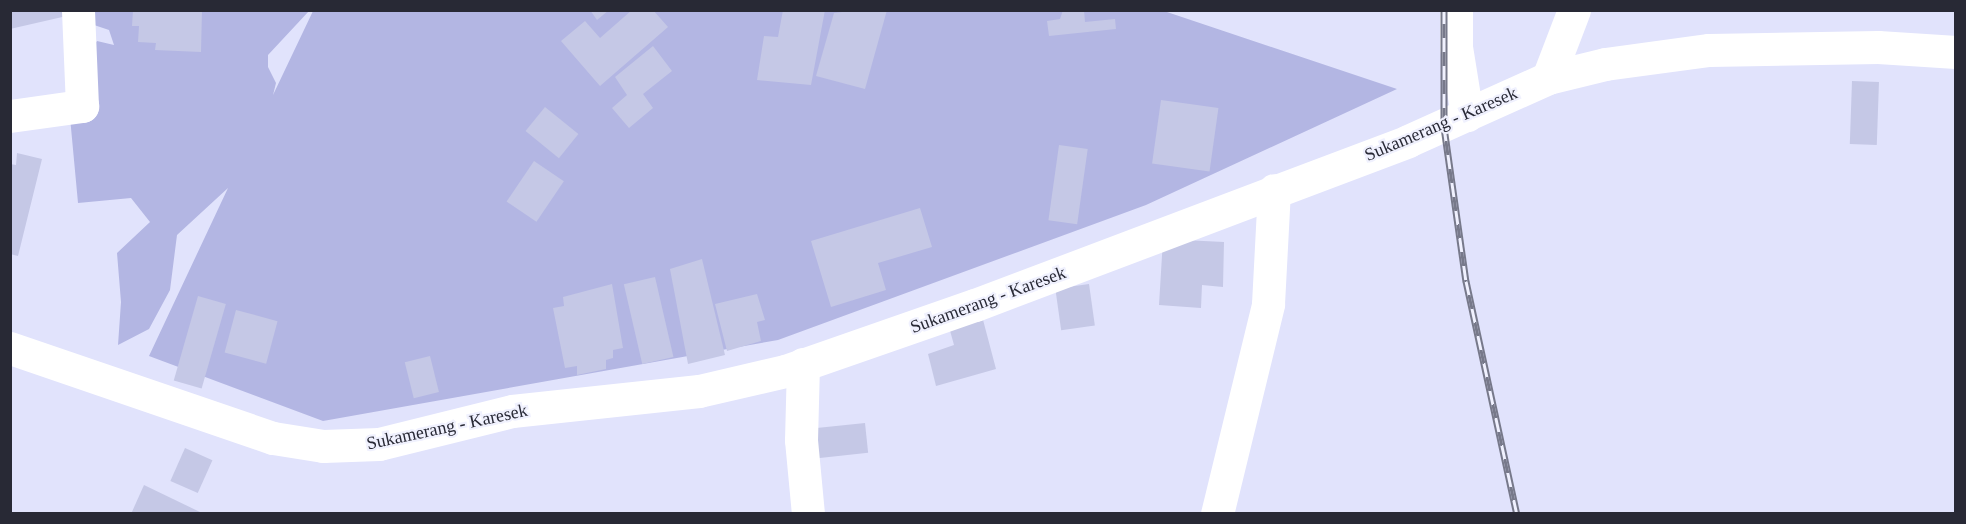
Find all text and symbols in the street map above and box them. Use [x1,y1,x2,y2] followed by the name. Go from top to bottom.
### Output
[1361,82,1521,166] street label: Sukamerang - Karesek
[907,262,1069,338] street label: Sukamerang - Karesek
[365,399,529,455] street label: Sukamerang - Karesek

